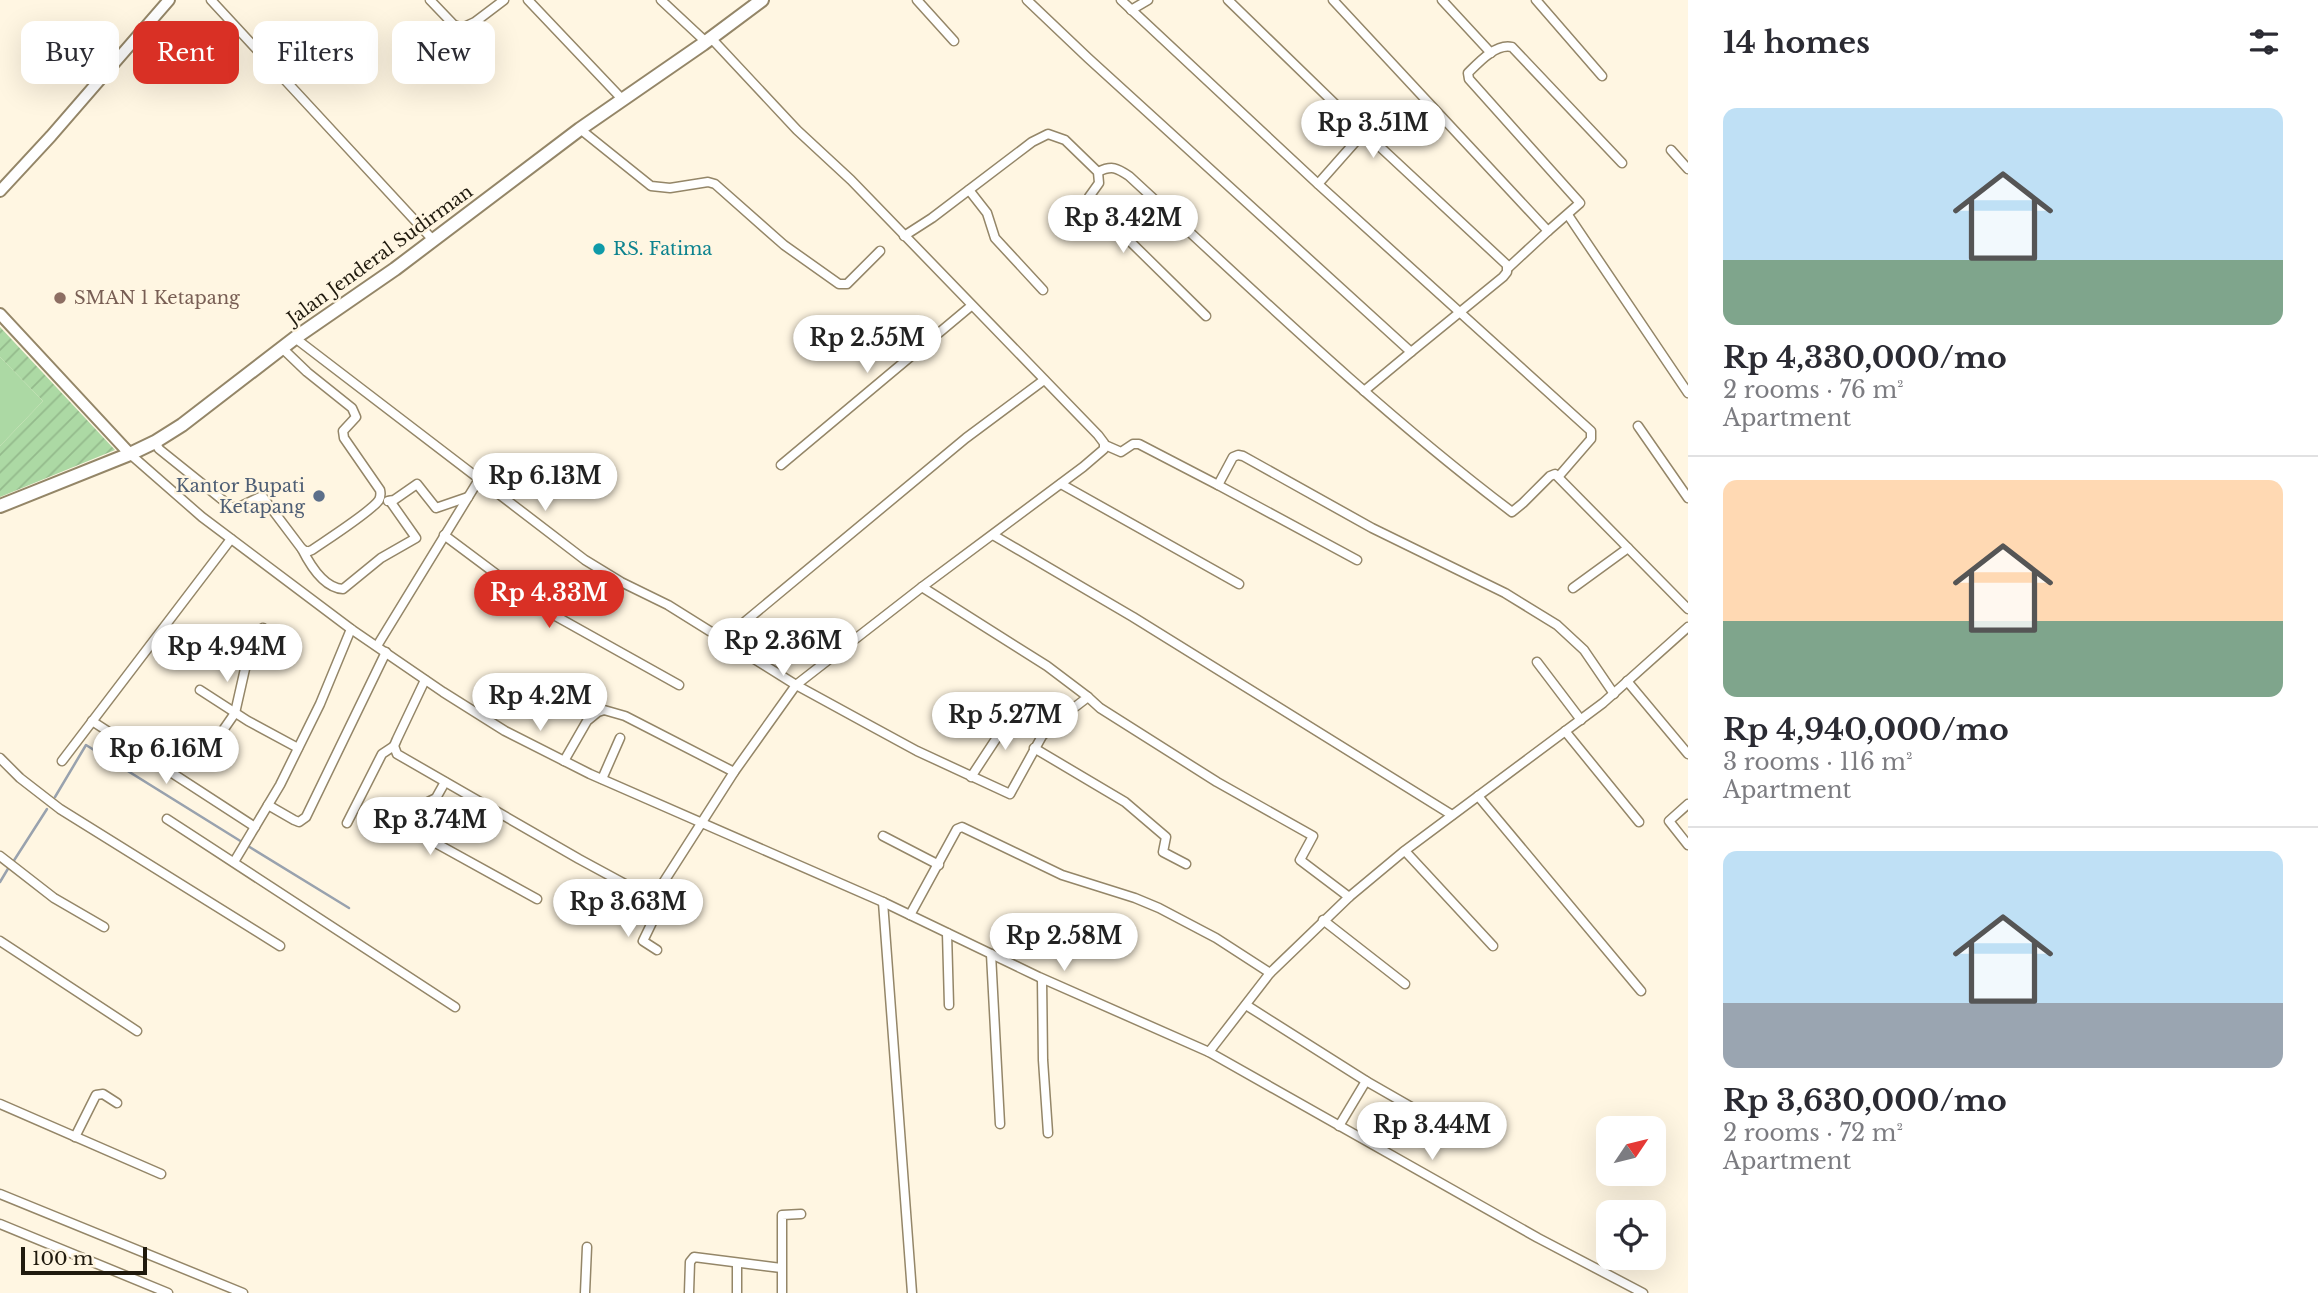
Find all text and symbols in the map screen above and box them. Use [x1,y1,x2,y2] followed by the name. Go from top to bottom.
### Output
[21,21,119,84] chip: Buy
[133,21,239,84] chip: Rent
[253,21,378,84] chip: Filters
[392,21,495,84] chip: New
[2245,23,2283,61] icon: filters
[1723,24,1870,61] text: 14 homes
[1301,100,1445,160] pin: Rp 3.51M
[1317,109,1429,137] text: Rp 3.51M
[1940,153,2066,279] icon: home
[282,180,477,331] street label: Jalan Jenderal Sudirman
[1051,196,1195,255] pin: Rp 3.42M
[1064,204,1182,232] text: Rp 3.42M
[613,238,712,260] place label: RS. Fatima
[591,241,607,257] marker: RS. Fatima
[74,287,240,309] place label: SMAN 1 Ketapang
[52,290,68,306] marker: SMAN 1 Ketapang
[795,316,939,375] pin: Rp 2.55M
[809,324,925,352] text: Rp 2.55M
[1723,339,2007,376] text: Rp 4,330,000/mo
[1723,376,1904,404] text: 2 rooms · 76 m²
[1723,404,1851,432] text: Apartment
[473,454,617,513] pin: Rp 6.13M
[488,462,602,490] text: Rp 6.13M
[176,475,305,518] place label: Kantor Bupati Ketapang
[311,488,327,504] marker: Kantor Bupati Ketapang
[1940,525,2066,651] icon: home
[477,570,621,630] pin: Rp 4.33M
[490,579,608,607] text: Rp 4.33M
[711,618,855,678] pin: Rp 2.36M
[155,624,299,684] pin: Rp 4.94M
[724,627,842,655] text: Rp 2.36M
[167,633,287,661] text: Rp 4.94M
[475,674,605,733] pin: Rp 4.2M
[488,682,592,710] text: Rp 4.2M
[933,692,1077,752] pin: Rp 5.27M
[948,701,1062,729] text: Rp 5.27M
[1723,711,2009,748] text: Rp 4,940,000/mo
[94,726,238,786] pin: Rp 6.16M
[109,735,223,763] text: Rp 6.16M
[1723,748,1913,776] text: 3 rooms · 116 m²
[1723,776,1851,804] text: Apartment
[358,798,502,857] pin: Rp 3.74M
[373,806,487,834] text: Rp 3.74M
[556,880,700,939] pin: Rp 3.63M
[569,888,687,916] text: Rp 3.63M
[1940,896,2066,1022] icon: home
[992,914,1136,973] pin: Rp 2.58M
[1006,922,1122,950] text: Rp 2.58M
[1723,1082,2007,1119] text: Rp 3,630,000/mo
[1360,1102,1504,1162] pin: Rp 3.44M
[1373,1111,1491,1139] text: Rp 3.44M
[1596,1116,1666,1186] north arrow
[1596,1116,1666,1270] map controls
[1723,1119,1903,1147] text: 2 rooms · 72 m²
[1723,1147,1851,1175] text: Apartment
[1596,1200,1666,1270] button: locate
[21,1244,147,1276] scale bar
[32,1247,93,1270] text: 100 m

